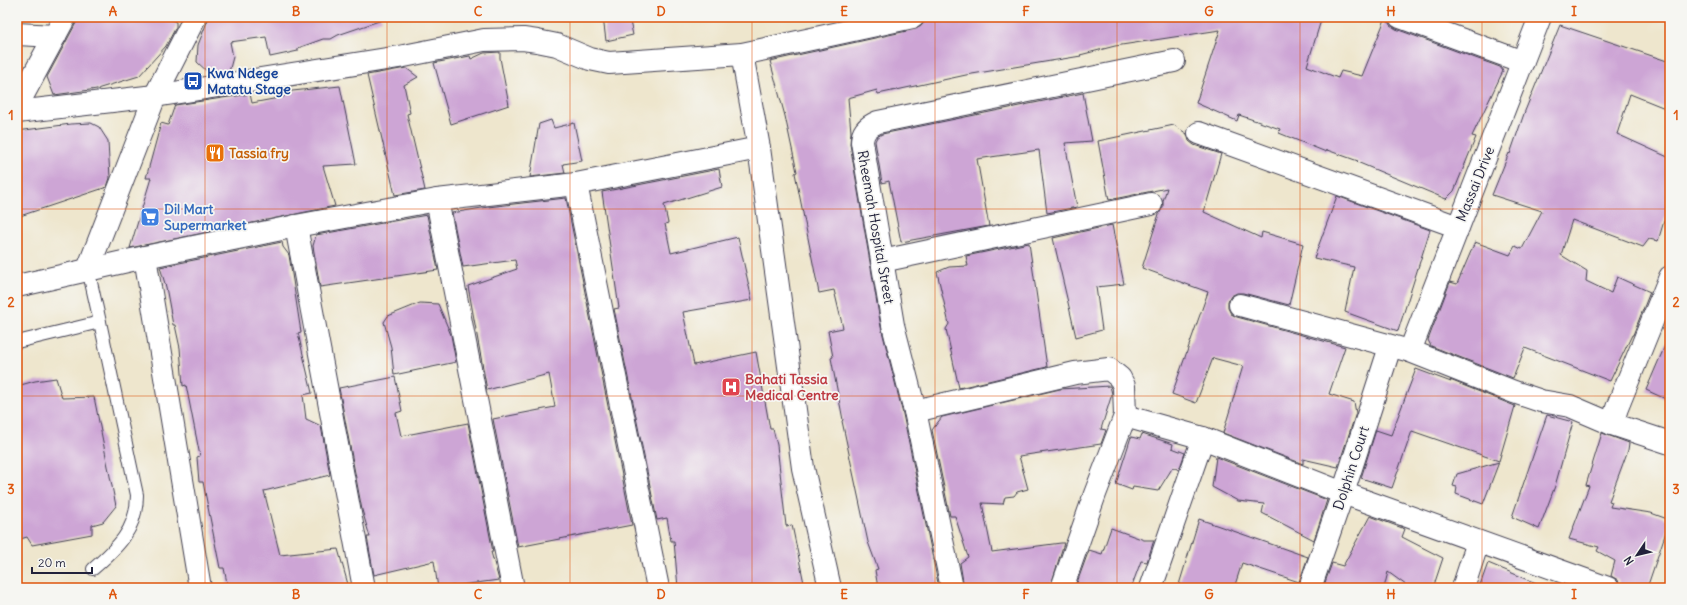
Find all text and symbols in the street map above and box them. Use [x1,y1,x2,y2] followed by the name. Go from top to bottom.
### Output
[109,3,118,20] text: A
[292,3,301,20] text: B
[474,3,483,20] text: C
[656,3,666,20] text: D
[840,3,848,20] text: E
[1022,3,1030,20] text: F
[1204,3,1214,20] text: G
[1386,3,1396,20] text: H
[1571,3,1577,20] text: I
[207,64,291,98] place label: Kwa Ndege Matatu Stage
[182,70,204,92] bus stop icon: Kwa Ndege Matatu Stage
[8,107,14,124] text: 1
[1673,107,1679,124] text: 1
[204,142,226,164] restaurant icon: Tassia fry
[229,144,289,162] place label: Tassia fry
[1452,144,1498,224] street label: Massai Drive
[854,149,898,306] street label: Rheemah Hospital Street
[164,200,247,234] place label: Dil Mart Supermarket
[139,206,161,228] supermarket icon: Dil Mart Supermarket
[7,294,15,311] text: 2
[1672,294,1680,311] text: 2
[745,370,839,404] place label: Bahati Tassia Medical Centre
[720,376,742,398] hospital icon: Bahati Tassia Medical Centre
[1329,424,1373,512] street label: Dolphin Court
[7,481,15,498] text: 3
[1672,481,1680,498] text: 3
[1617,535,1657,575] north arrow
[32,549,92,575] scale bar
[1621,554,1637,568] text: N
[38,555,66,570] text: 20 m
[109,586,118,603] text: A
[292,586,301,603] text: B
[474,586,483,603] text: C
[656,586,666,603] text: D
[840,586,848,603] text: E
[1022,586,1030,603] text: F
[1204,586,1214,603] text: G
[1386,586,1396,603] text: H
[1571,586,1577,603] text: I

